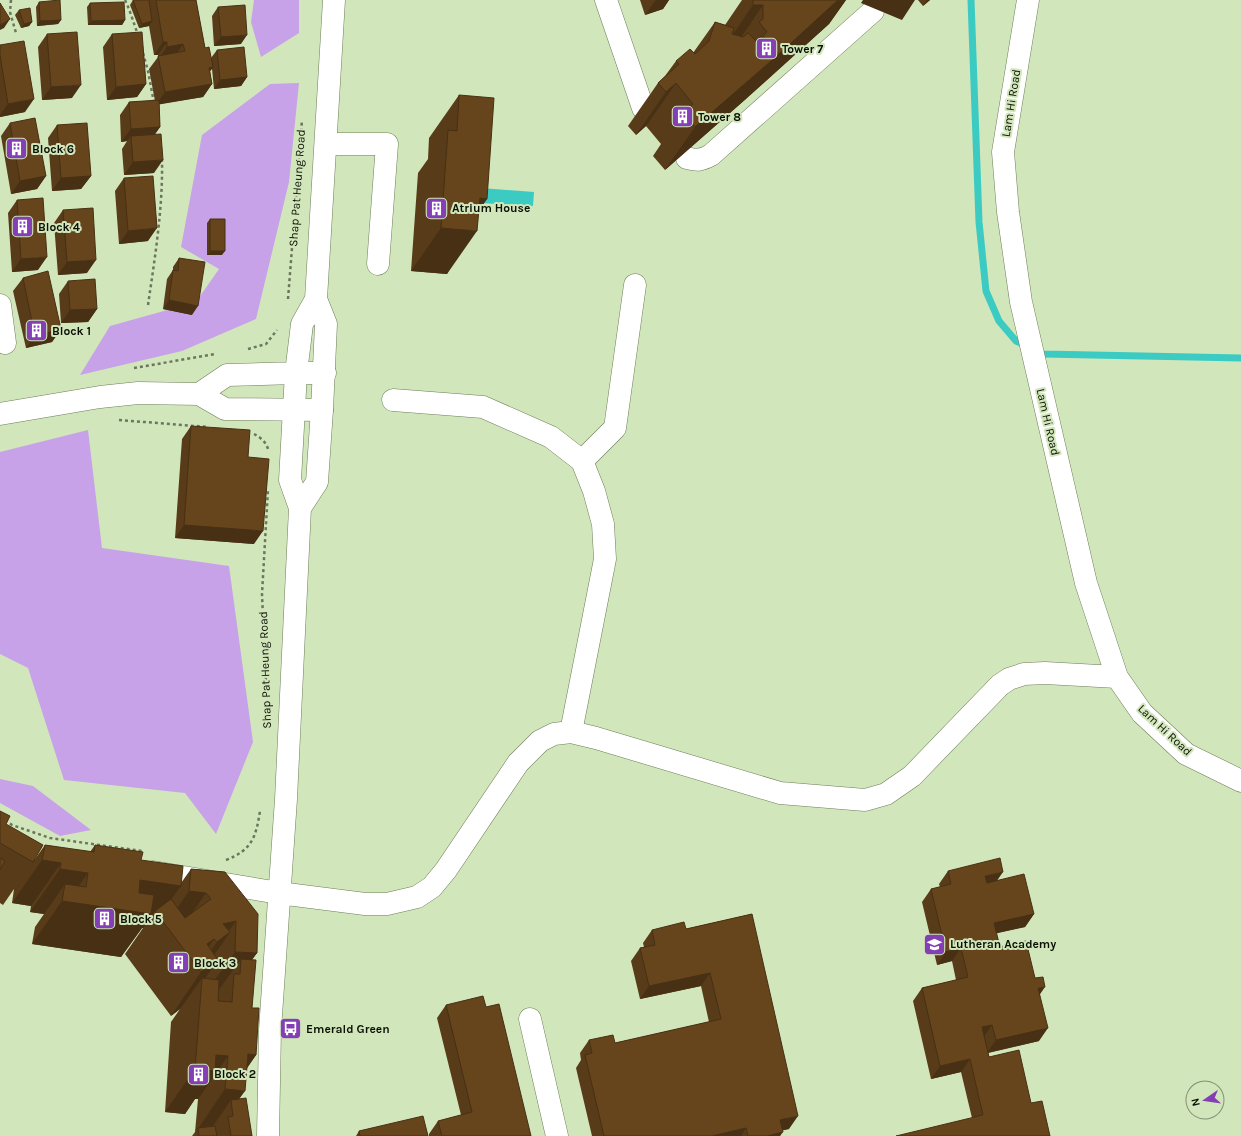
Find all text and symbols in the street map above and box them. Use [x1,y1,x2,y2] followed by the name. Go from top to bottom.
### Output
[754,36,780,62] building icon: Tower 7
[782,42,823,56] place label: Tower 7
[999,68,1023,138] street label: Lam Hi Road
[669,104,695,130] building icon: Tower 8
[698,110,741,124] place label: Tower 8
[286,129,308,247] street label: Shap Pat Heung Road
[4,136,30,162] building icon: Block 6
[32,142,74,156] place label: Block 6
[424,195,450,221] building icon: Atrium House
[452,201,530,215] place label: Atrium House
[9,214,35,240] building icon: Block 4
[38,220,80,234] place label: Block 4
[23,318,49,344] building icon: Block 1
[52,324,91,338] place label: Block 1
[1033,387,1063,457] street label: Lam Hi Road
[256,611,274,729] street label: Shap Pat Heung Road
[1135,702,1195,758] street label: Lam Hi Road
[91,906,117,932] building icon: Block 5
[120,912,162,926] place label: Block 5
[922,931,948,957] school or university icon: Lutheran Academy
[950,937,1056,951] place label: Lutheran Academy
[166,950,192,976] building icon: Block 3
[194,956,236,970] place label: Block 3
[277,1016,303,1042] bus stop icon: Emerald Green
[306,1022,390,1036] place label: Emerald Green
[185,1061,211,1087] building icon: Block 2
[214,1067,256,1081] place label: Block 2
[1185,1080,1225,1120] north arrow
[1189,1097,1203,1107] text: N

